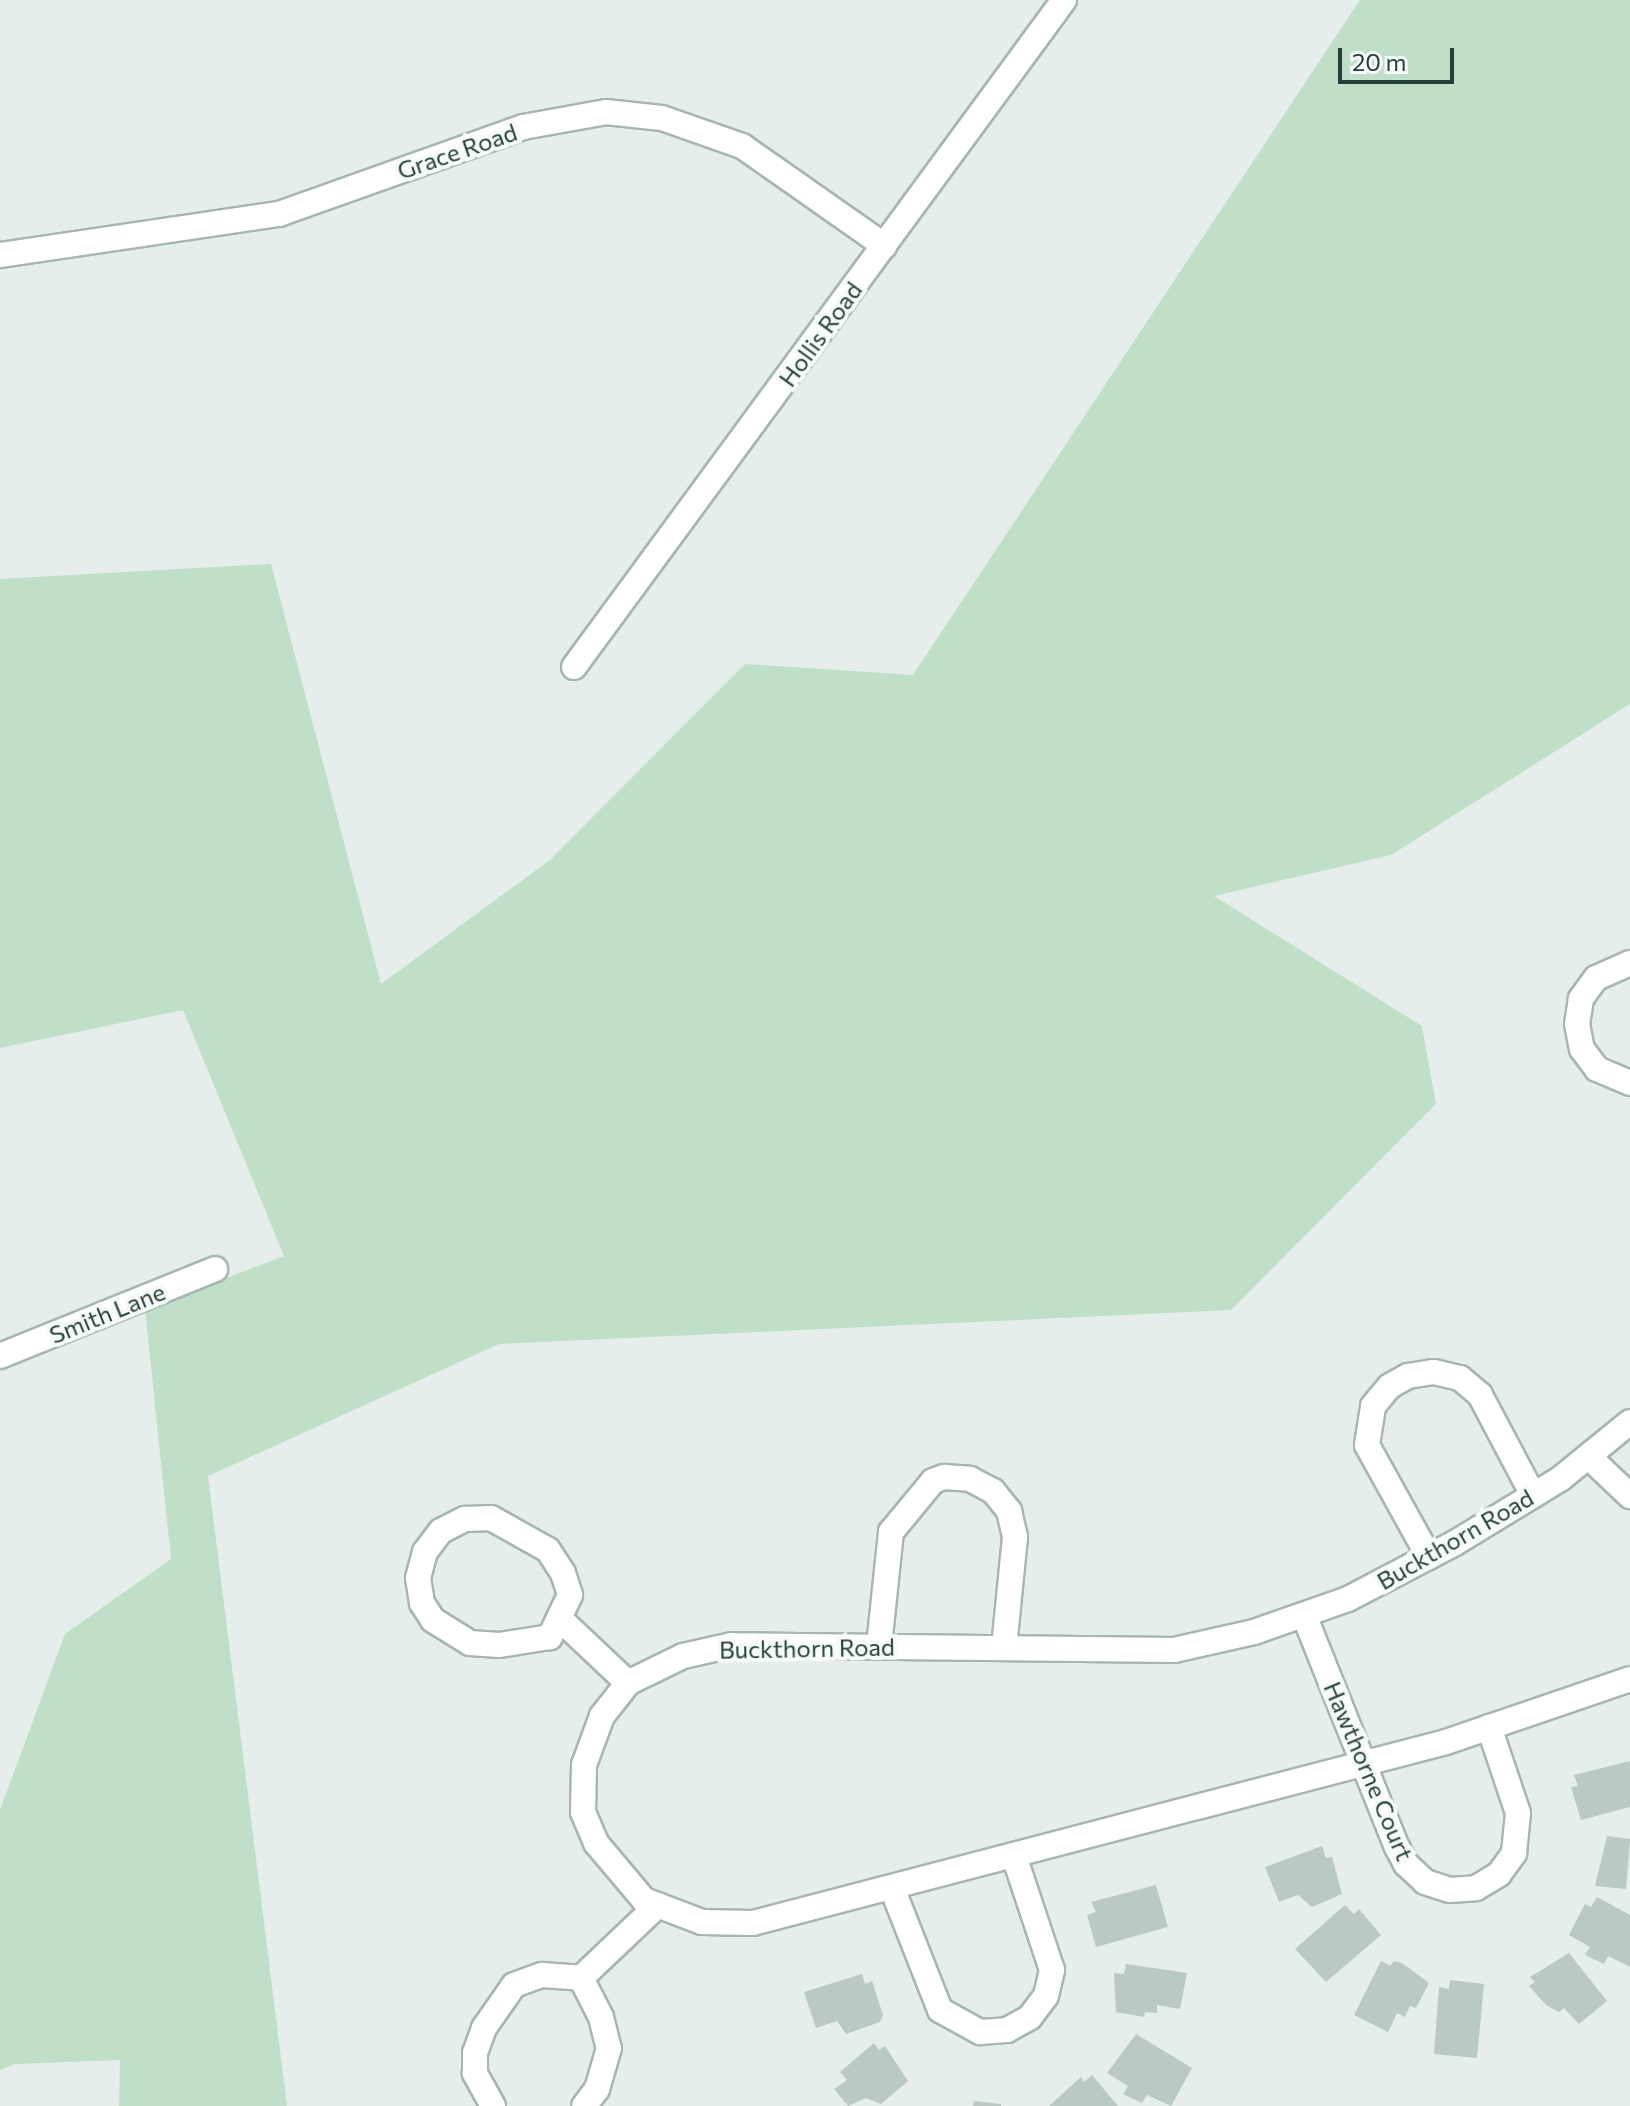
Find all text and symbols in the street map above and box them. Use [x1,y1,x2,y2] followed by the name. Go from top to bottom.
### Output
[1342,32,1458,82] scale bar
[1352,47,1406,76] text: 20 m
[393,117,521,185] street label: Grace Road
[772,276,868,392] street label: Hollis Road
[45,1277,169,1349] street label: Smith Lane
[1372,1483,1538,1595] street label: Buckthorn Road
[719,1632,895,1664] street label: Buckthorn Road
[1318,1677,1420,1865] street label: Hawthorne Court

